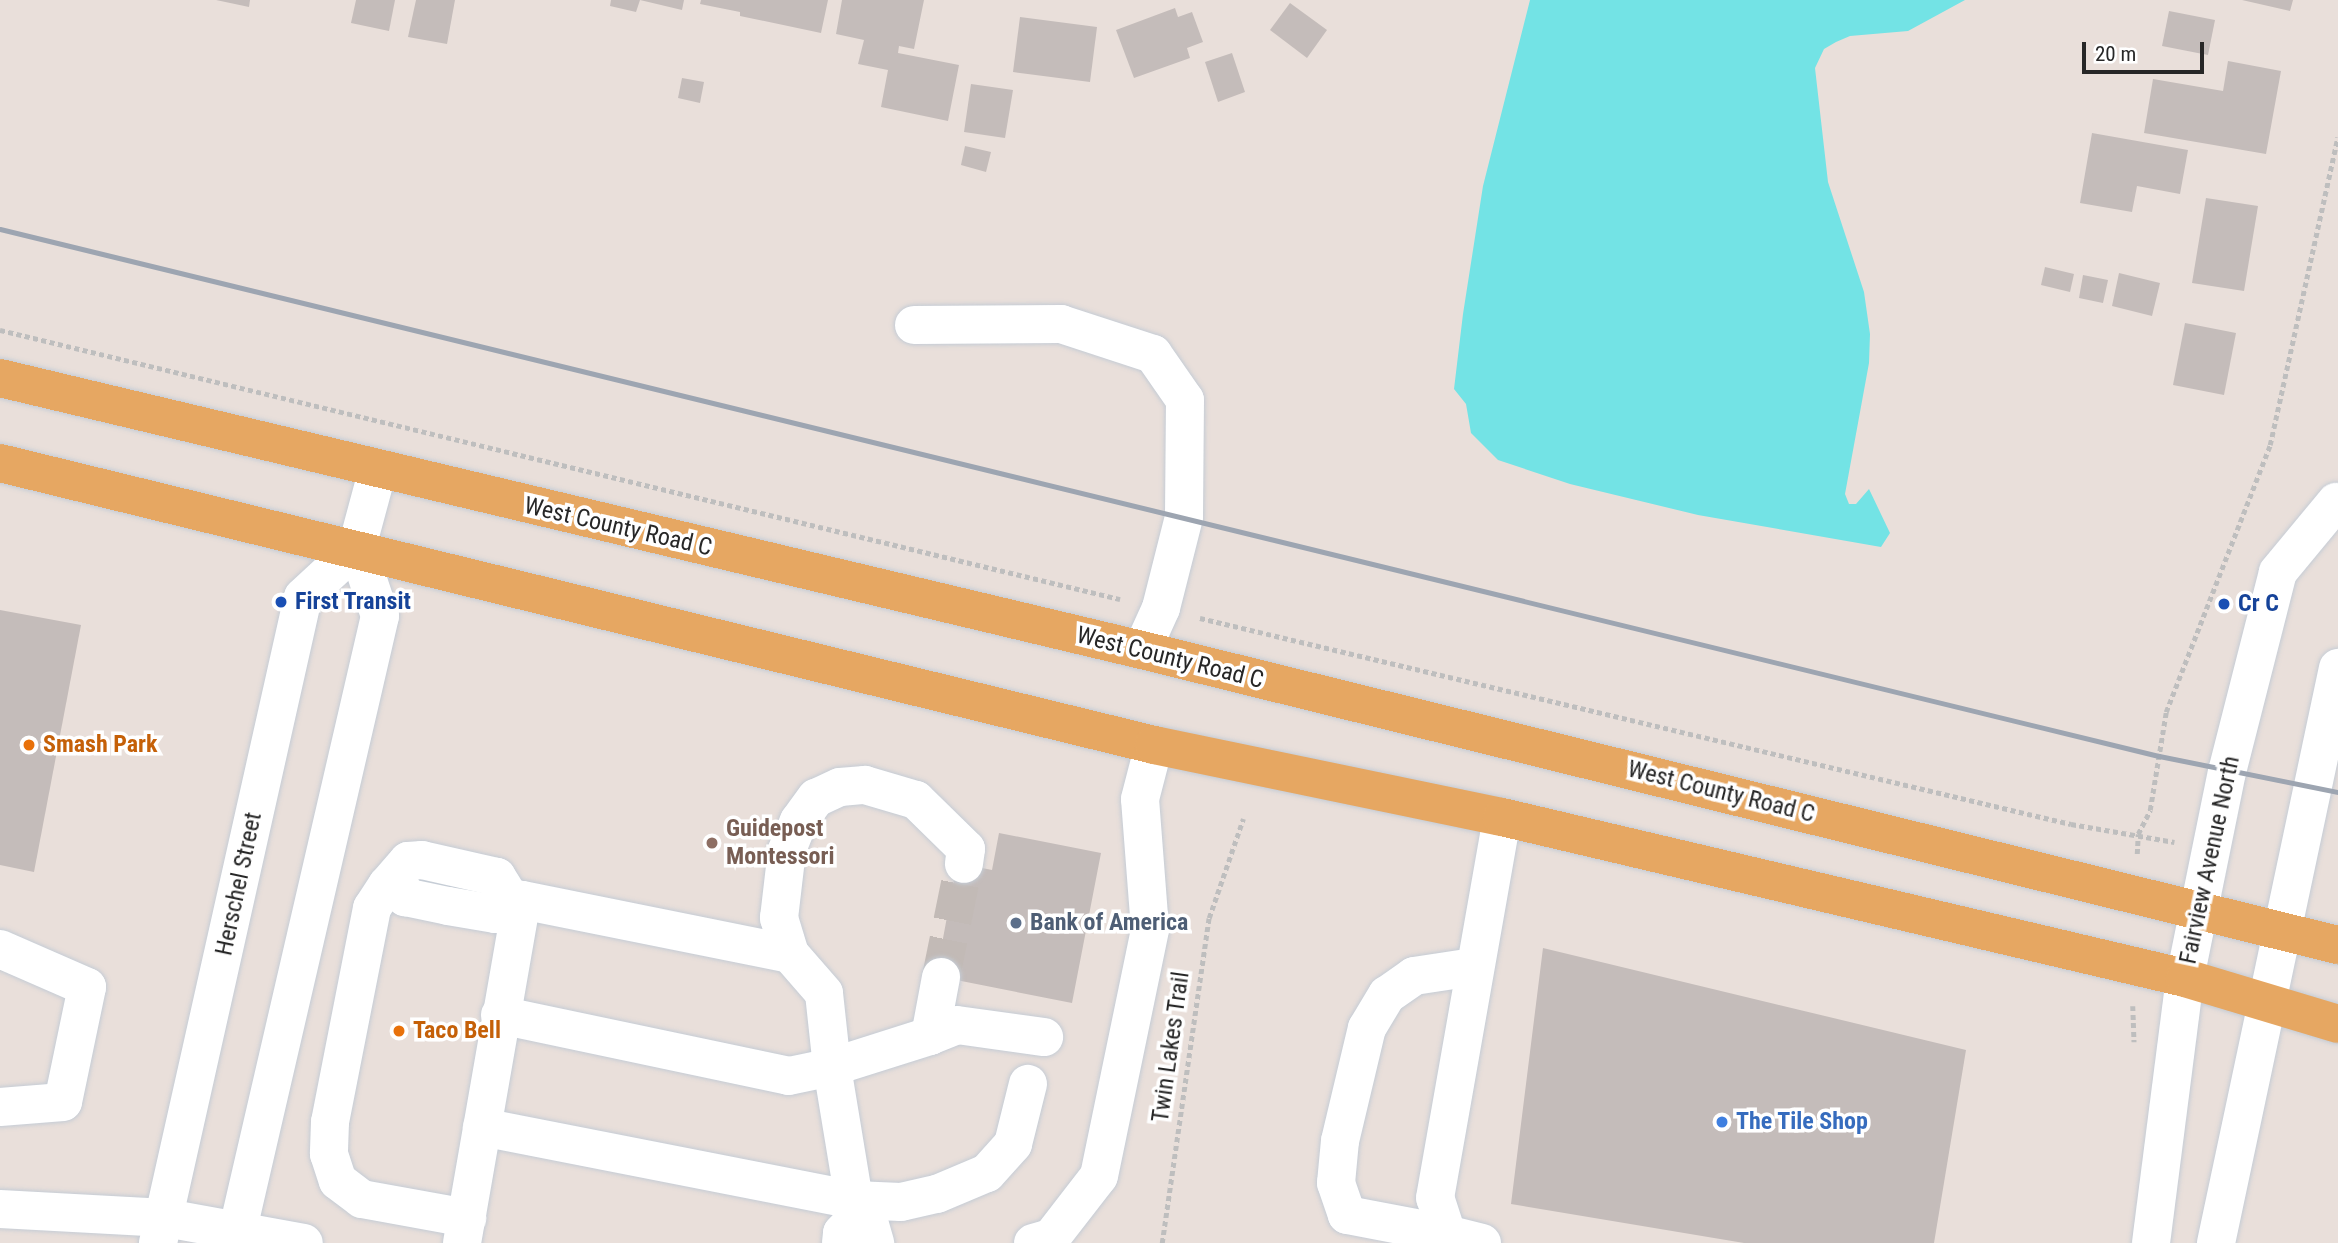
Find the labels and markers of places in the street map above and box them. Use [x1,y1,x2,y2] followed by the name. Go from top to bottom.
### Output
[295,588,411,616] place label: First Transit
[2238,590,2279,618] place label: Cr C
[273,594,289,610] marker: First Transit
[2216,596,2232,612] marker: Cr C
[43,731,158,759] place label: Smash Park
[21,737,37,753] marker: Smash Park
[726,815,835,871] place label: Guidepost Montessori
[704,835,720,851] marker: Guidepost Montessori
[1030,909,1188,937] place label: Bank of America
[1008,915,1024,931] marker: Bank of America
[413,1017,501,1045] place label: Taco Bell
[391,1023,407,1039] marker: Taco Bell
[1736,1108,1869,1136] place label: The Tile Shop
[1714,1114,1730,1130] marker: The Tile Shop

